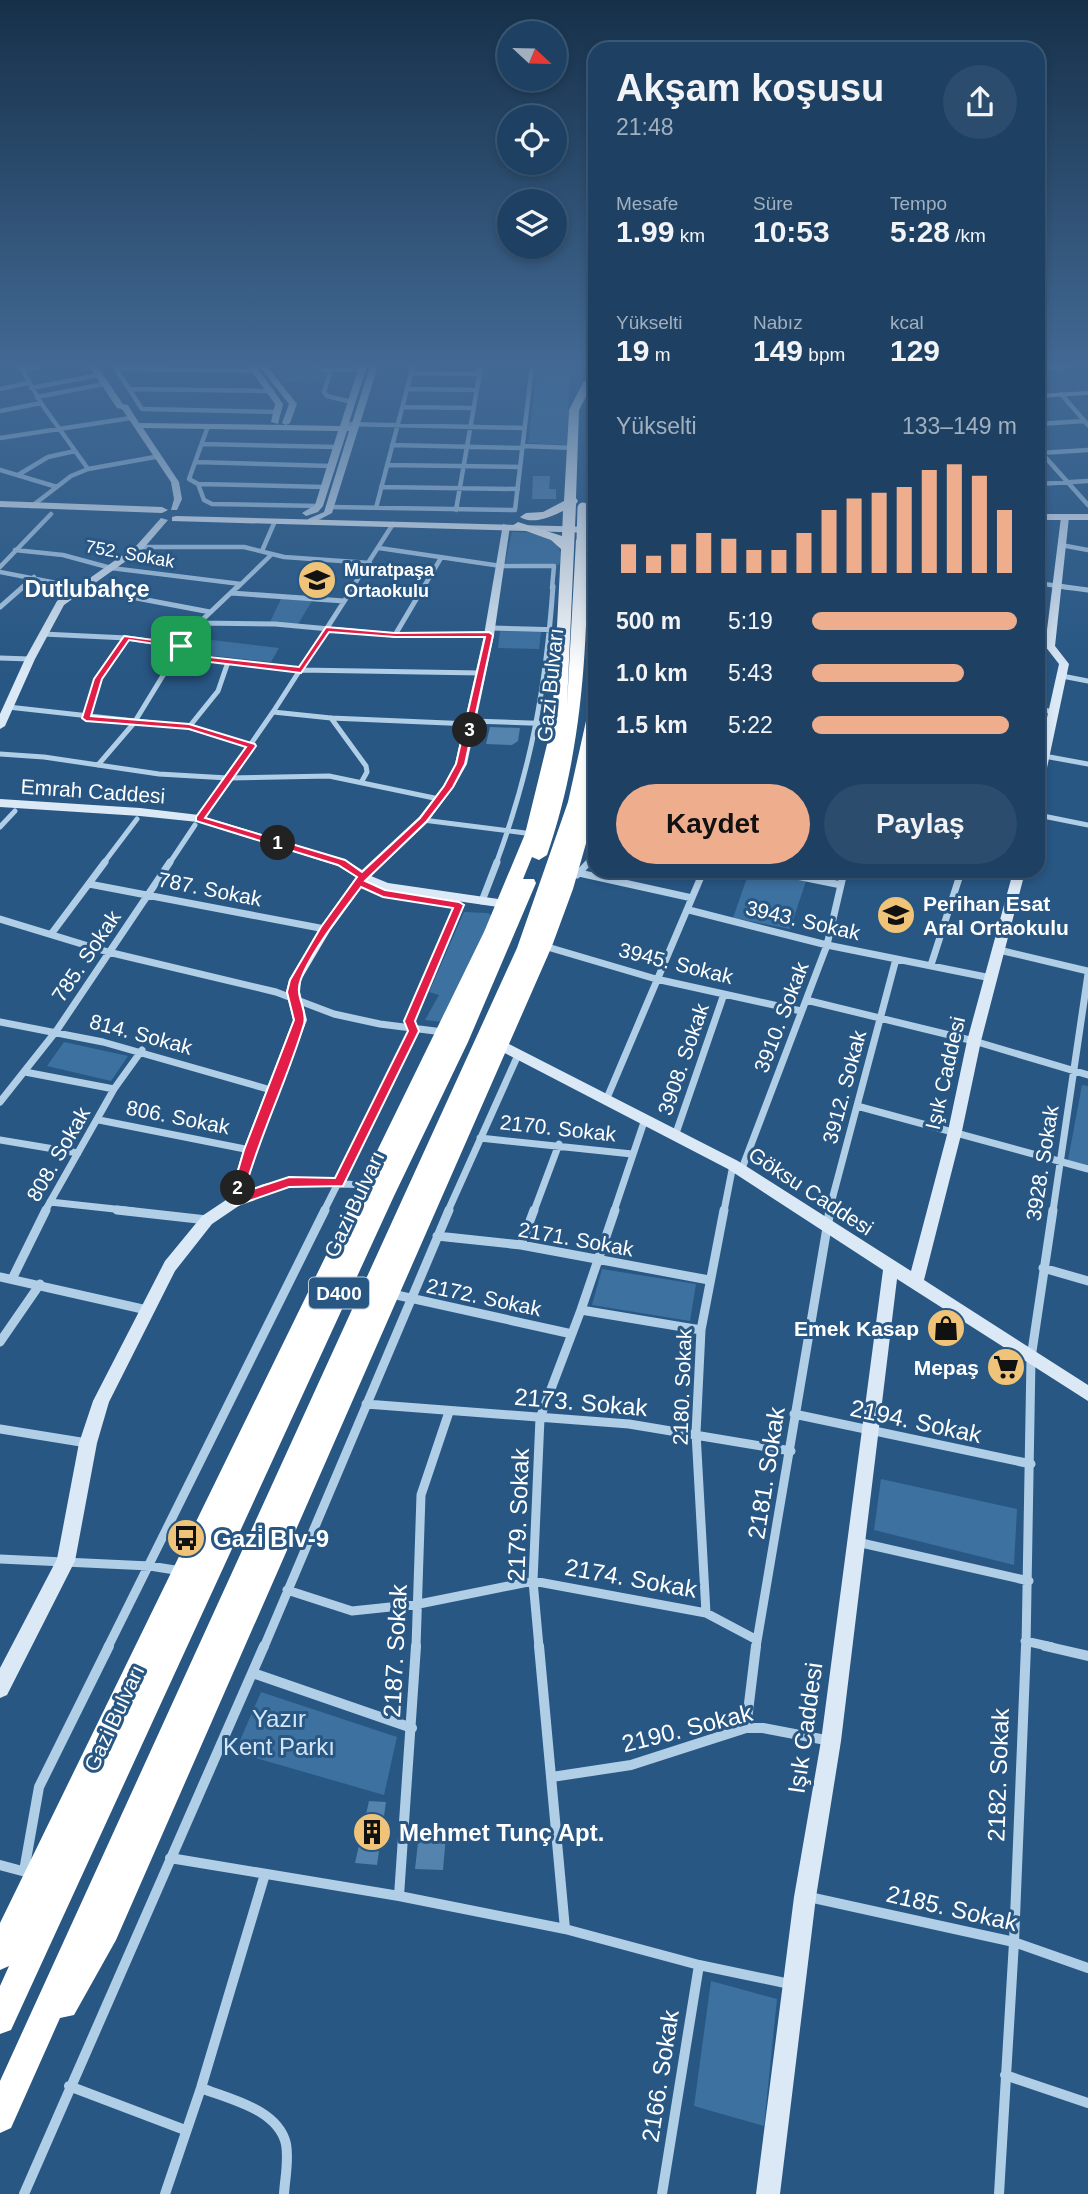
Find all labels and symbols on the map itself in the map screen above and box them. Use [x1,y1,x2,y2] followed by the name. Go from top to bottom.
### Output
[497,21,567,91] north arrow
[84,536,177,572] street label: 752. Sokak
[296,559,338,601] school or university icon: Muratpaşa Ortaokulu
[344,560,435,601] place label: Muratpaşa Ortaokulu
[24,576,150,602] district label: Dutlubahçe
[151,616,211,676] pin
[533,627,567,743] street label: Gazi Bulvarı
[452,712,488,748] pin: 3
[20,774,166,808] street label: Emrah Caddesi
[260,826,296,860] pin: 1
[156,868,264,910] street label: 787. Sokak
[923,892,1069,939] place label: Perihan Esat Aral Ortaokulu
[875,894,917,936] school or university icon: Perihan Esat Aral Ortaokulu
[744,896,863,944] street label: 3943. Sokak
[47,906,125,1006] street label: 785. Sokak
[617,938,736,988] street label: 3945. Sokak
[749,958,813,1076] street label: 3910. Sokak
[653,1000,713,1118] street label: 3908. Sokak
[87,1009,195,1059] street label: 814. Sokak
[921,1014,969,1132] street label: Işık Caddesi
[818,1027,870,1146] street label: 3912. Sokak
[124,1096,232,1138] street label: 806. Sokak
[22,1102,94,1205] street label: 808. Sokak
[1022,1103,1063,1222] street label: 3928. Sokak
[499,1110,618,1146] street label: 2170. Sokak
[745,1142,877,1240] street label: Göksu Caddesi
[319,1147,389,1261] street label: Gazi Bulvarı
[220,1170,256,1206] pin: 2
[517,1218,636,1261] street label: 2171. Sokak
[425,1274,544,1320] street label: 2172. Sokak
[309,1278,369,1308] road number: D400
[925,1307,967,1349] shop icon: Emek Kasap
[794,1317,919,1340] place label: Emek Kasap
[668,1328,696,1446] street label: 2180. Sokak
[985,1346,1027,1388] supermarket icon: Mepaş
[914,1356,979,1379] place label: Mepaş
[513,1383,650,1421] street label: 2173. Sokak
[848,1394,985,1448] street label: 2194. Sokak
[742,1404,790,1541] street label: 2181. Sokak
[502,1447,534,1582] street label: 2179. Sokak
[165,1517,207,1559] bus stop icon: Gazi̇ Blv-9
[213,1525,329,1552] place label: Gazi̇ Blv-9
[563,1553,700,1603] street label: 2174. Sokak
[378,1583,412,1718] street label: 2187. Sokak
[79,1661,149,1775] street label: Gazi Bulvarı
[782,1661,828,1795] street label: Işık Caddesi
[619,1699,756,1757] street label: 2190. Sokak
[223,1705,335,1760] park label: Yazır Kent Parkı
[982,1707,1014,1842] street label: 2182. Sokak
[351,1811,393,1853] building icon: Mehmet Tunç Apt.
[399,1819,604,1846] place label: Mehmet Tunç Apt.
[884,1880,1021,1936] street label: 2185. Sokak
[636,2007,684,2144] street label: 2166. Sokak

